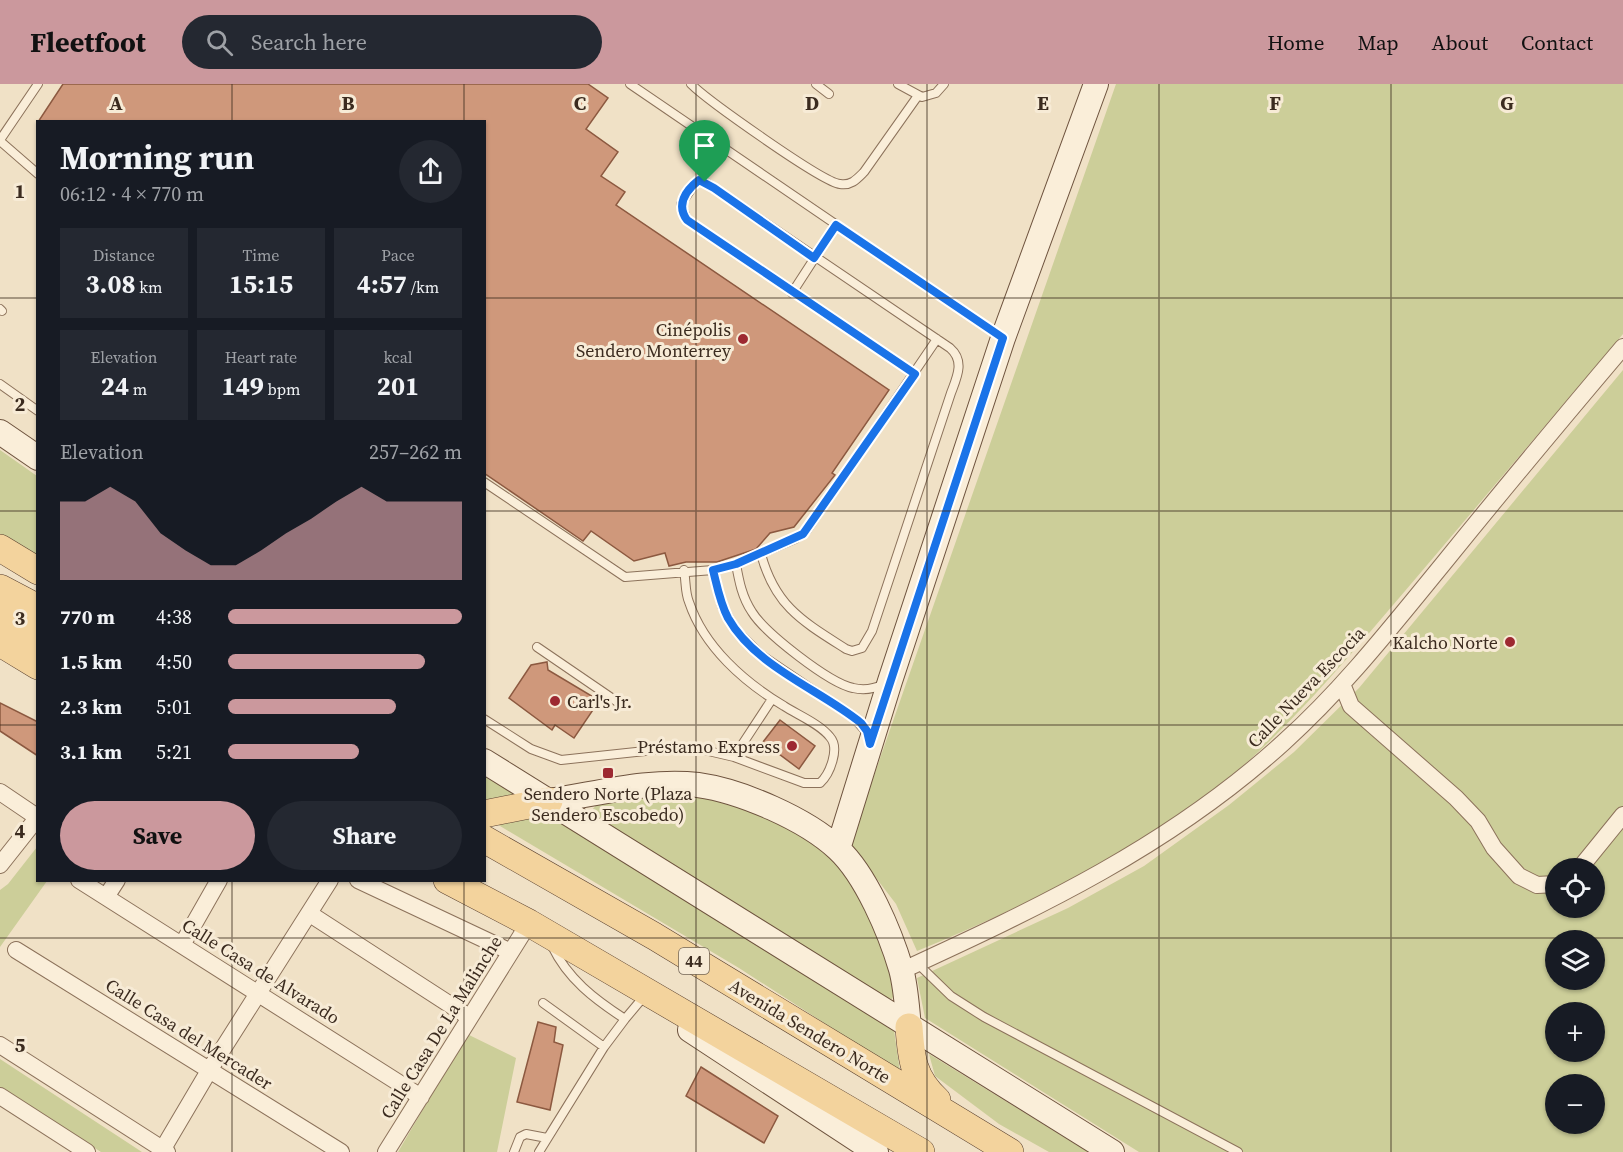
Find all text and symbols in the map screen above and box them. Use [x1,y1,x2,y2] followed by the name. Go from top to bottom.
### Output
[182,15,602,69] search box
[30,23,146,61] text: Fleetfoot
[203,26,236,59] icon: search
[251,27,367,57] text: Search here
[1267,28,1325,57] text: Home
[1358,28,1399,57] text: Map
[1432,28,1488,57] text: About
[1521,28,1593,57] text: Contact
[109,89,123,117] text: A
[341,89,355,117] text: B
[574,89,586,117] text: C
[805,89,819,117] text: D
[1037,89,1049,117] text: E
[1269,89,1281,117] text: F
[1500,89,1514,117] text: G
[679,120,730,182] pin
[688,129,721,162] icon: arrive
[60,135,254,180] text: Morning run
[399,140,462,203] button: share
[15,177,25,205] text: 1
[60,180,204,208] text: 06:12 · 4 × 770 m
[93,244,155,266] text: Distance
[242,244,280,266] text: Time
[381,244,415,266] text: Pace
[86,266,136,302] text: 3.08
[229,266,293,302] text: 15:15
[357,266,407,302] text: 4:57
[136,276,162,298] text: km
[407,276,439,298] text: /km
[576,317,732,363] place label: Cinépolis Sendero Monterrey
[736,332,750,346] marker: Cinépolis Sendero Monterrey
[91,346,157,368] text: Elevation
[225,346,297,368] text: Heart rate
[383,346,413,368] text: kcal
[101,368,129,404] text: 24
[222,368,264,404] text: 149
[377,368,419,404] text: 201
[129,378,147,400] text: m
[264,378,300,400] text: bpm
[15,390,26,418] text: 2
[60,438,144,466] text: Elevation
[369,438,462,466] text: 257–262 m
[60,603,115,631] text: 770 m
[156,603,192,631] text: 4:38
[15,604,26,632] text: 3
[1242,620,1371,753] street label: Calle Nueva Escocia
[1392,630,1498,655] place label: Kalcho Norte
[1503,635,1517,649] marker: Kalcho Norte
[60,648,122,676] text: 1.5 km
[156,648,192,676] text: 4:50
[567,689,632,714] place label: Carl's Jr.
[60,693,122,721] text: 2.3 km
[156,693,192,721] text: 5:01
[548,694,562,708] marker: Carl's Jr.
[637,734,780,759] place label: Préstamo Express
[60,738,122,766] text: 3.1 km
[156,738,192,766] text: 5:21
[785,739,799,753] marker: Préstamo Express
[601,766,615,780] marker: Sendero Norte (Plaza Sendero Escobedo)
[524,781,693,827] place label: Sendero Norte (Plaza Sendero Escobedo)
[60,801,255,870] button: Save
[267,801,462,870] button: Share
[15,817,26,845] text: 4
[1545,858,1605,1134] map controls
[1545,858,1605,918] button: locate
[177,912,345,1030] street label: Calle Casa de Alvarado
[1545,930,1605,990] button: layers
[374,931,508,1123] street label: Calle Casa De La Malinche
[679,948,709,974] road number: 44
[101,972,278,1096] street label: Calle Casa del Mercader
[724,973,896,1089] street label: Avenida Sendero Norte
[1545,1002,1605,1062] button: +
[15,1031,26,1059] text: 5
[1545,1074,1605,1134] button: −

